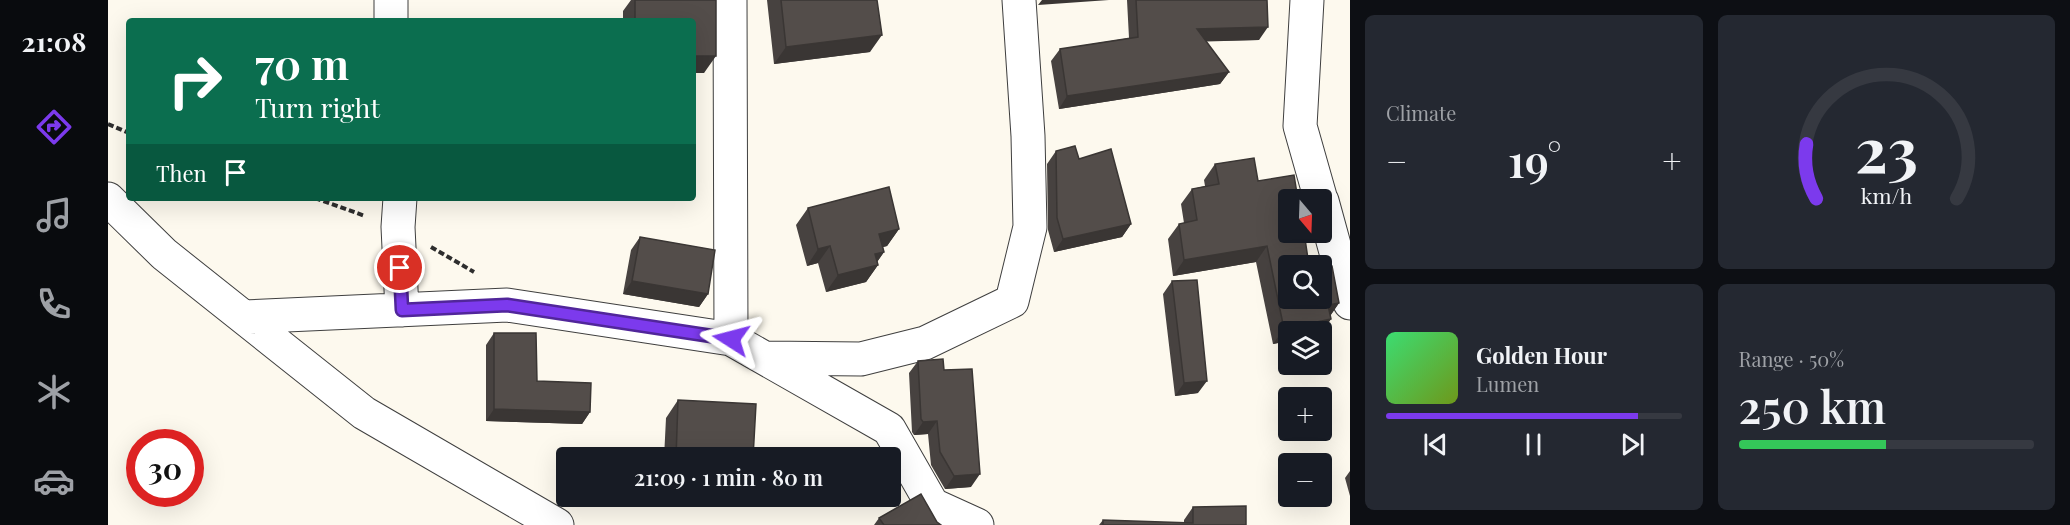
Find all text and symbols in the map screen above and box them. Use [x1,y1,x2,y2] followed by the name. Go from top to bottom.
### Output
[22,23,86,59] text: 21:08
[255,35,349,91] text: 70 m
[156,42,234,120] icon: right
[255,89,380,125] text: Turn right
[1386,99,1456,126] text: Climate
[1855,105,1918,189] text: 23
[33,106,75,148] icon: directions
[1508,129,1562,189] text: 19°
[1386,138,1407,182] text: −
[1662,138,1682,182] text: +
[219,156,252,189] icon: arrive
[156,158,207,188] text: Then
[1861,181,1912,209] text: km/h
[1278,189,1332,243] north arrow
[1278,189,1332,507] map controls
[33,194,75,236] icon: music
[374,242,425,293] pin
[383,251,416,284] icon: arrive
[1278,255,1332,309] button: search
[33,283,75,325] icon: phone
[699,307,763,371] position arrow
[1278,321,1332,375] button: layers
[1476,340,1607,370] text: Golden Hour
[1739,345,1844,372] text: Range · 50%
[1476,370,1539,397] text: Lumen
[33,371,75,413] icon: climate
[1739,375,1886,435] text: 250 km
[1278,387,1332,441] button: +
[1419,428,1452,461] icon: previous
[1517,428,1550,461] icon: pause
[1616,428,1649,461] icon: next
[126,429,204,507] speed limit sign: 30
[1278,453,1332,507] button: −
[33,460,75,502] icon: car
[634,462,823,492] text: 21:09 · 1 min · 80 m

